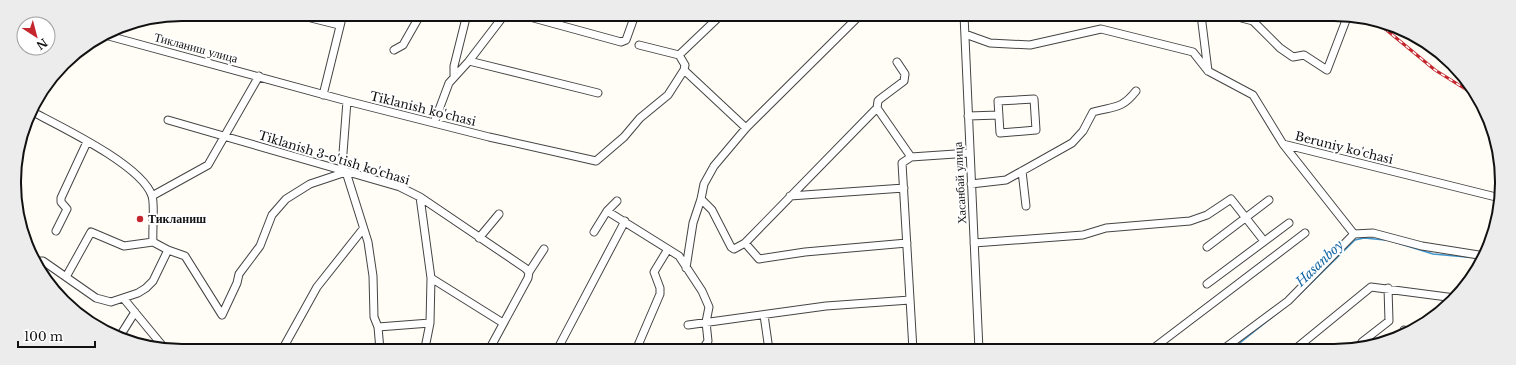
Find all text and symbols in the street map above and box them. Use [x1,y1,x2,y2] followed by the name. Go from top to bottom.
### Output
[16,16,56,56] north arrow
[153,29,240,66] street label: Тикланиш улица
[33,35,50,53] text: N
[369,88,478,129] street label: Tiklanish ko'chasi
[257,127,412,188] street label: Tiklanish 3-o'tish ko'chasi
[1293,128,1395,167] street label: Beruniy ko'chasi
[950,141,969,224] street label: Хасанбай улица
[148,211,206,226] place label: Тикланиш
[135,214,145,224] marker: Тикланиш
[1291,236,1347,291] water label: Hasanboy
[18,323,95,349] scale bar
[24,329,63,344] text: 100 m

